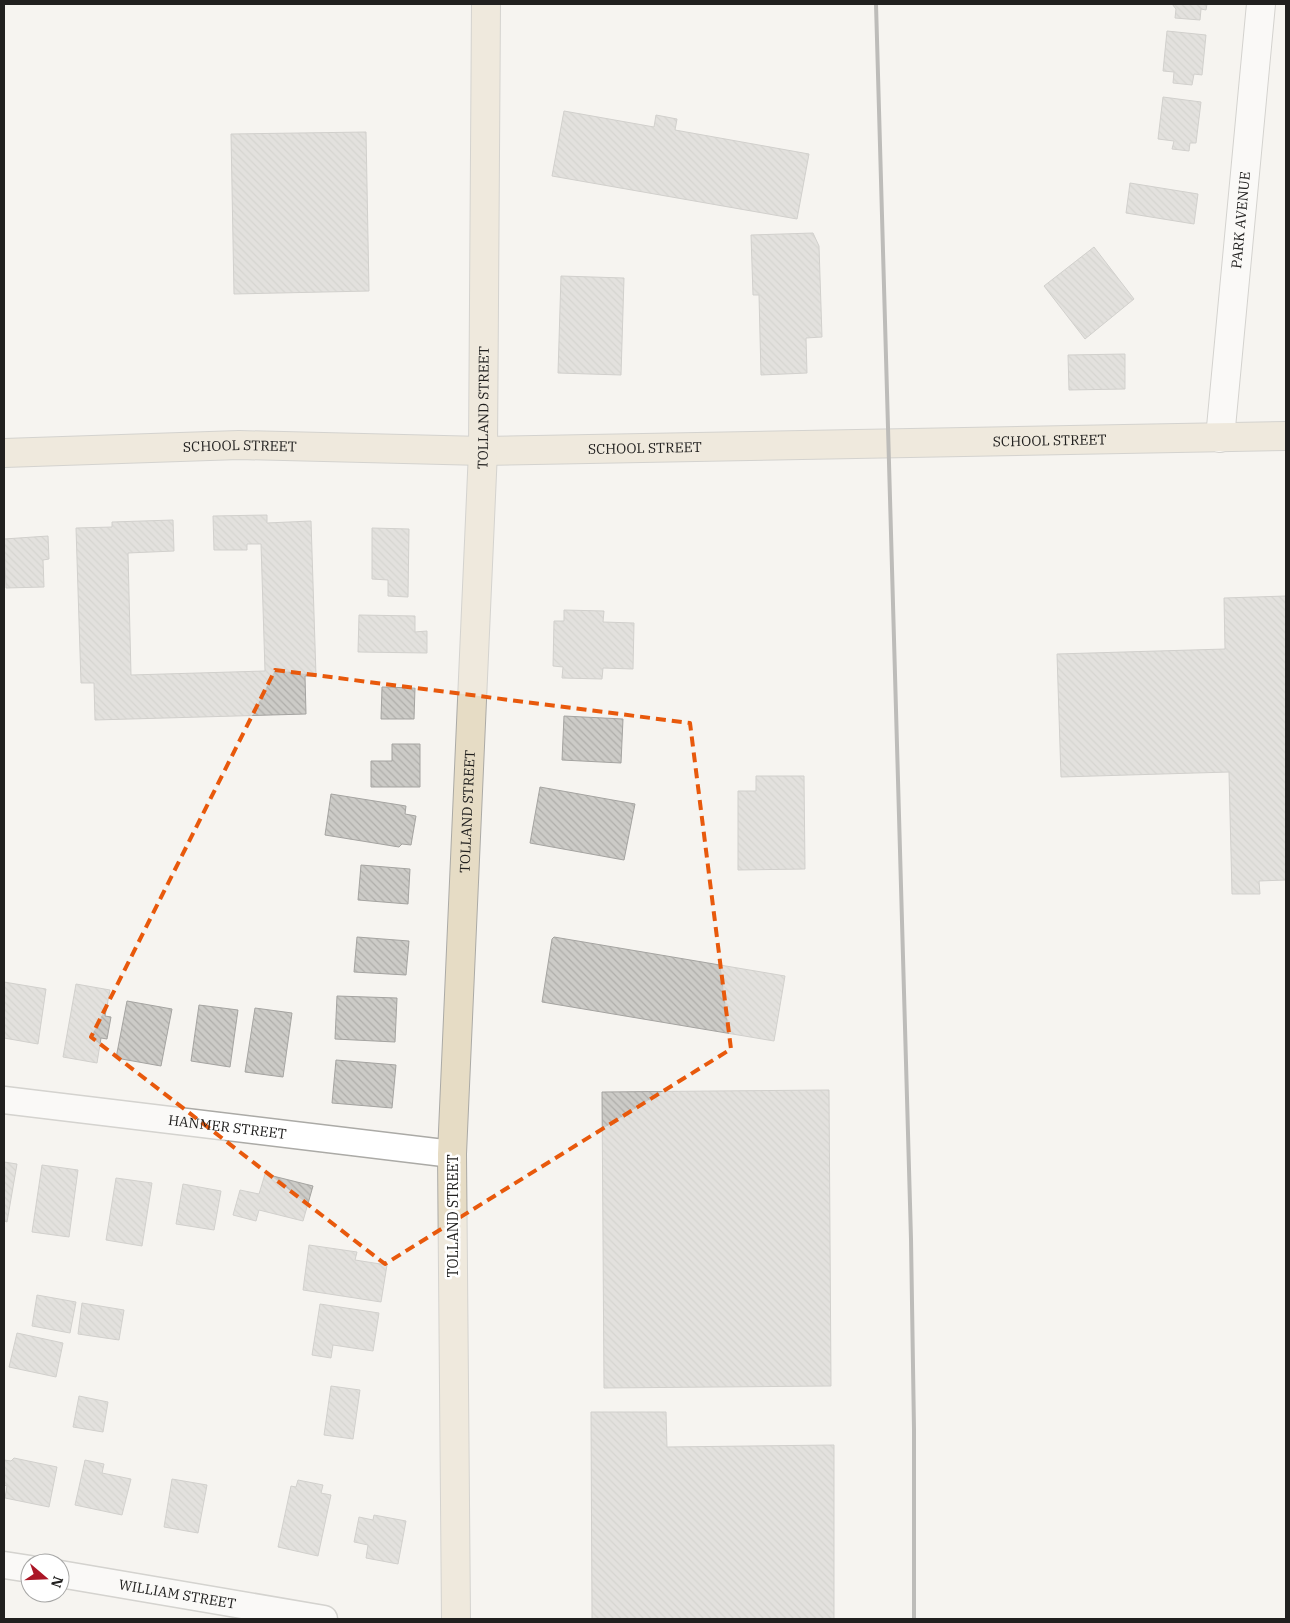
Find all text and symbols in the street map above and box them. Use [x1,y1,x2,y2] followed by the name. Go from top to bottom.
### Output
[1227,170,1254,269] street label: PARK AVENUE
[473,346,493,470] street label: TOLLAND STREET
[993,430,1107,450] street label: SCHOOL STREET
[183,436,297,456] street label: SCHOOL STREET
[588,438,702,458] street label: SCHOOL STREET
[455,749,479,873] street label: TOLLAND STREET
[167,1111,288,1143] street label: HANMER STREET
[444,1154,462,1278] street label: TOLLAND STREET
[20,1553,70,1603] north arrow
[47,1574,68,1590] text: N
[117,1575,237,1613] street label: WILLIAM STREET

